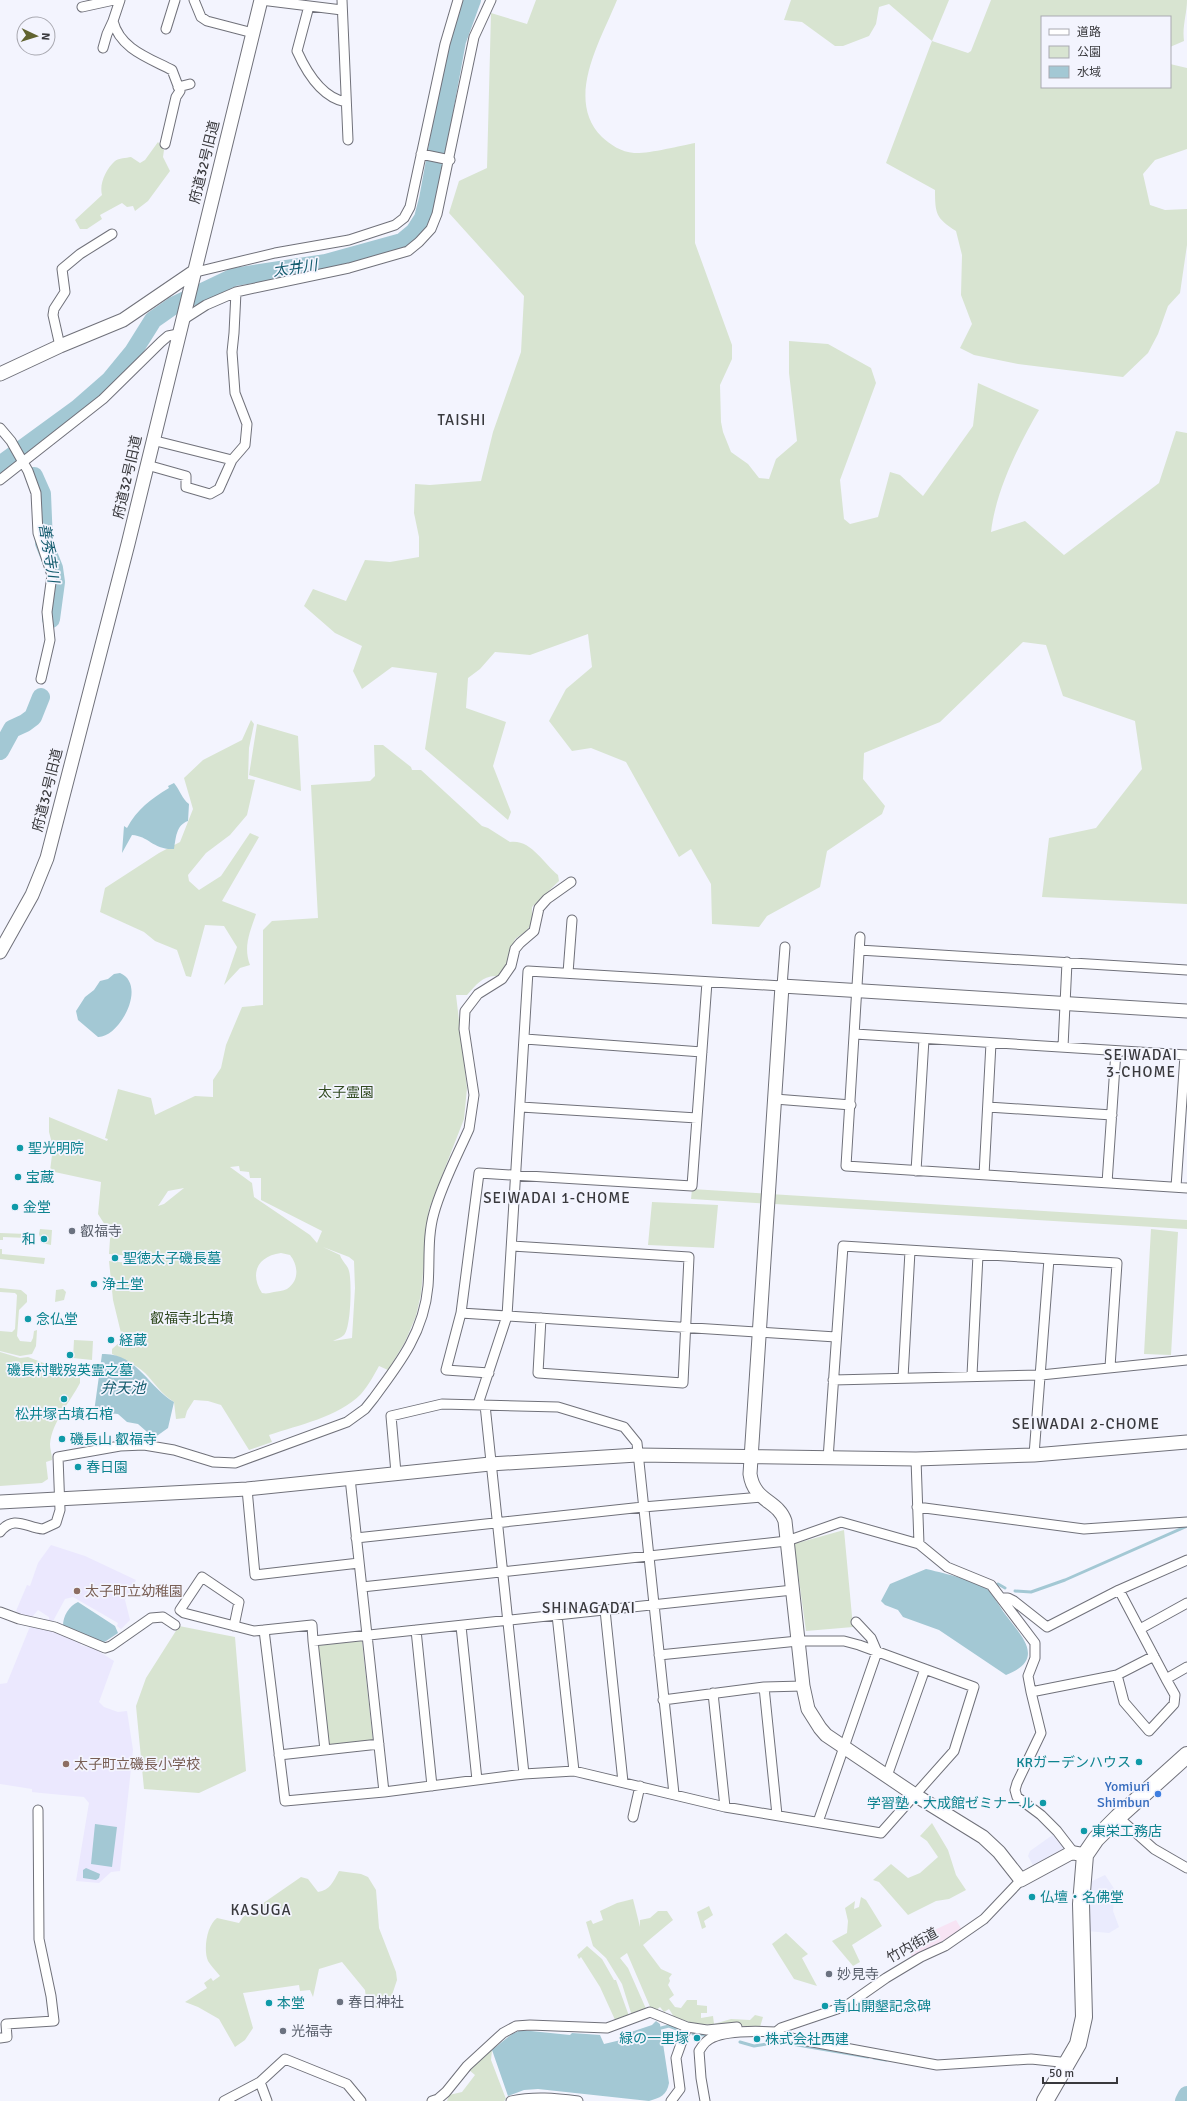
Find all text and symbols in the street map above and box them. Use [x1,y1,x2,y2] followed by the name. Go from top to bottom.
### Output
[16,16,56,56] north arrow
[1041,16,1171,88] legend
[1077,25,1101,40] text: 道路
[39,32,52,41] text: N
[1077,45,1101,60] text: 公園
[1077,65,1101,80] text: 水域
[186,119,223,205] street label: 府道32号旧道
[271,256,321,280] water label: 太井川
[438,411,486,429] district label: TAISHI
[110,434,145,520] street label: 府道32号旧道
[35,522,63,586] water label: 善秀寺川
[29,747,66,833] street label: 府道32号旧道
[1104,1046,1178,1081] district label: SEIWADAI 3-CHOME
[318,1084,374,1101] park label: 太子霊園
[28,1140,84,1157] place label: 聖光明院
[15,1143,25,1153] marker: 聖光明院
[26,1169,54,1186] place label: 宝蔵
[13,1172,23,1182] marker: 宝蔵
[483,1189,631,1207] district label: SEIWADAI 1-CHOME
[23,1199,51,1216] place label: 金堂
[10,1202,20,1212] marker: 金堂
[80,1223,122,1240] place label: 叡福寺
[67,1226,77,1236] marker: 叡福寺
[22,1231,36,1248] place label: 和
[39,1234,49,1244] marker: 和
[123,1250,221,1267] place label: 聖徳太子磯長墓
[110,1253,120,1263] marker: 聖徳太子磯長墓
[102,1276,144,1293] place label: 浄土堂
[89,1279,99,1289] marker: 浄土堂
[150,1310,234,1327] park label: 叡福寺北古墳
[36,1311,78,1328] place label: 念仏堂
[23,1314,33,1324] marker: 念仏堂
[119,1332,147,1349] place label: 経蔵
[106,1335,116,1345] marker: 経蔵
[65,1350,75,1360] marker: 磯長村戰歿英霊之墓
[7,1362,133,1379] place label: 磯長村戰歿英霊之墓
[100,1379,147,1397] water label: 弁天池
[59,1394,69,1404] marker: 松井塚古墳石棺
[15,1406,113,1423] place label: 松井塚古墳石棺
[1012,1415,1160,1433] district label: SEIWADAI 2-CHOME
[70,1431,157,1448] place label: 磯長山 叡福寺
[57,1434,67,1444] marker: 磯長山 叡福寺
[86,1459,128,1476] place label: 春日園
[73,1462,83,1472] marker: 春日園
[85,1583,183,1600] place label: 太子町立幼稚園
[72,1586,82,1596] marker: 太子町立幼稚園
[542,1599,636,1617] district label: SHINAGADAI
[1016,1754,1131,1771] place label: KRガーデンハウス
[74,1756,200,1773] place label: 太子町立磯長小学校
[1134,1757,1144,1767] marker: KRガーデンハウス
[61,1759,71,1769] marker: 太子町立磯長小学校
[1097,1778,1150,1811] place label: Yomiuri Shimbun
[1153,1789,1163,1799] marker: Yomiuri Shimbun
[867,1795,1035,1812] place label: 学習塾・大成館ゼミナール
[1038,1798,1048,1808] marker: 学習塾・大成館ゼミナール
[1092,1823,1162,1840] place label: 東栄工務店
[1079,1826,1089,1836] marker: 東栄工務店
[1040,1889,1124,1906] place label: 仏壇・名佛堂
[1027,1892,1037,1902] marker: 仏壇・名佛堂
[230,1901,292,1919] district label: KASUGA
[884,1924,941,1966] street label: 竹内街道
[837,1966,879,1983] place label: 妙見寺
[824,1969,834,1979] marker: 妙見寺
[348,1994,404,2011] place label: 春日神社
[277,1995,305,2012] place label: 本堂
[335,1997,345,2007] marker: 春日神社
[264,1998,274,2008] marker: 本堂
[833,1998,931,2015] place label: 青山開墾記念碑
[820,2001,830,2011] marker: 青山開墾記念碑
[291,2023,333,2040] place label: 光福寺
[278,2026,288,2036] marker: 光福寺
[619,2030,689,2047] place label: 緑の一里塚
[765,2031,849,2048] place label: 株式会社西建
[692,2033,702,2043] marker: 緑の一里塚
[752,2034,762,2044] marker: 株式会社西建
[1043,2059,1117,2085] scale bar
[1049,2066,1074,2081] text: 50 m

